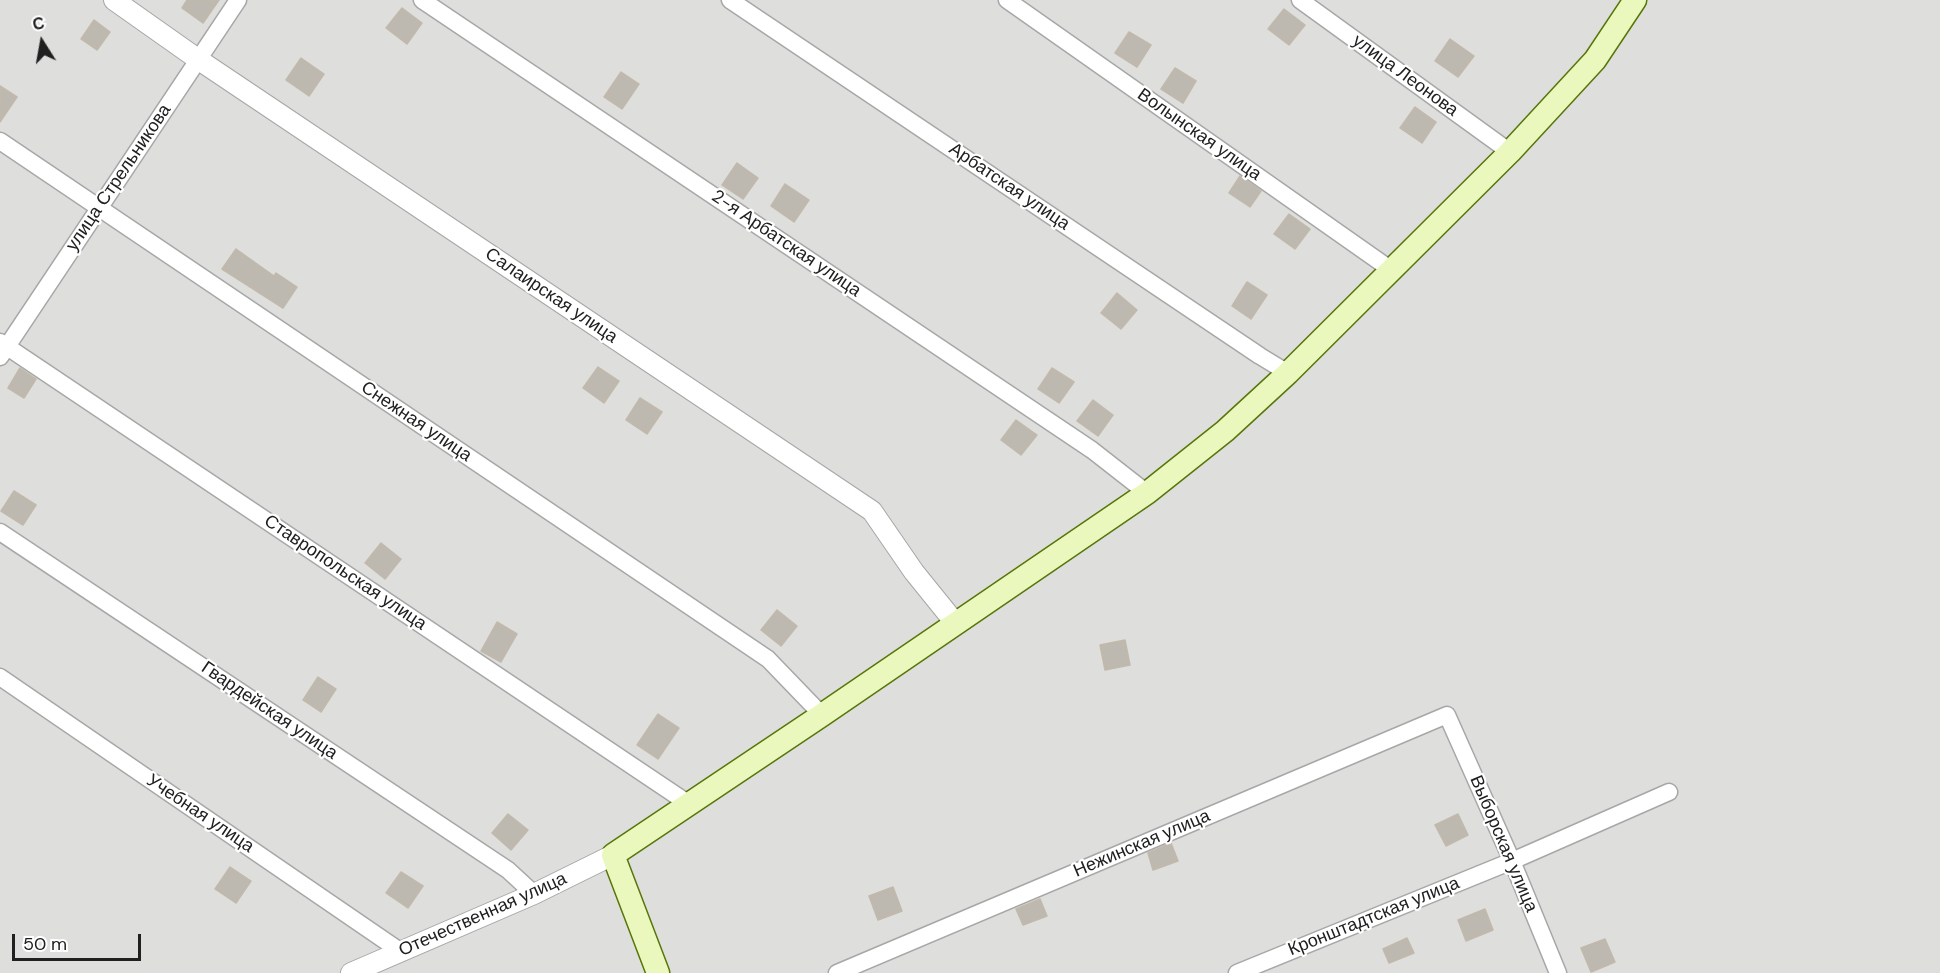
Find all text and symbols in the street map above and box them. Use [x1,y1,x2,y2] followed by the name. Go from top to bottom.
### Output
[12,12,72,72] north arrow
[31,12,46,35] text: С
[1348,30,1462,122] street label: улица Леонова
[1133,84,1265,186] street label: Волынская улица
[62,101,176,255] street label: улица Стрельникова
[945,139,1073,235] street label: Арбатская улица
[707,186,865,302] street label: 2-я Арбатская улица
[481,244,621,348] street label: Салаирская улица
[357,377,475,467] street label: Снежная улица
[260,511,430,635] street label: Ставропольская улица
[197,657,341,765] street label: Гвардейская улица
[142,770,258,858] street label: Учебная улица
[1464,772,1542,916] street label: Выборская улица
[1071,806,1213,882] street label: Нежинская улица
[396,868,570,962] street label: Отечественная улица
[1285,873,1463,961] street label: Кронштадтская улица
[15,922,144,960] scale bar
[23,932,67,956] text: 50 m

